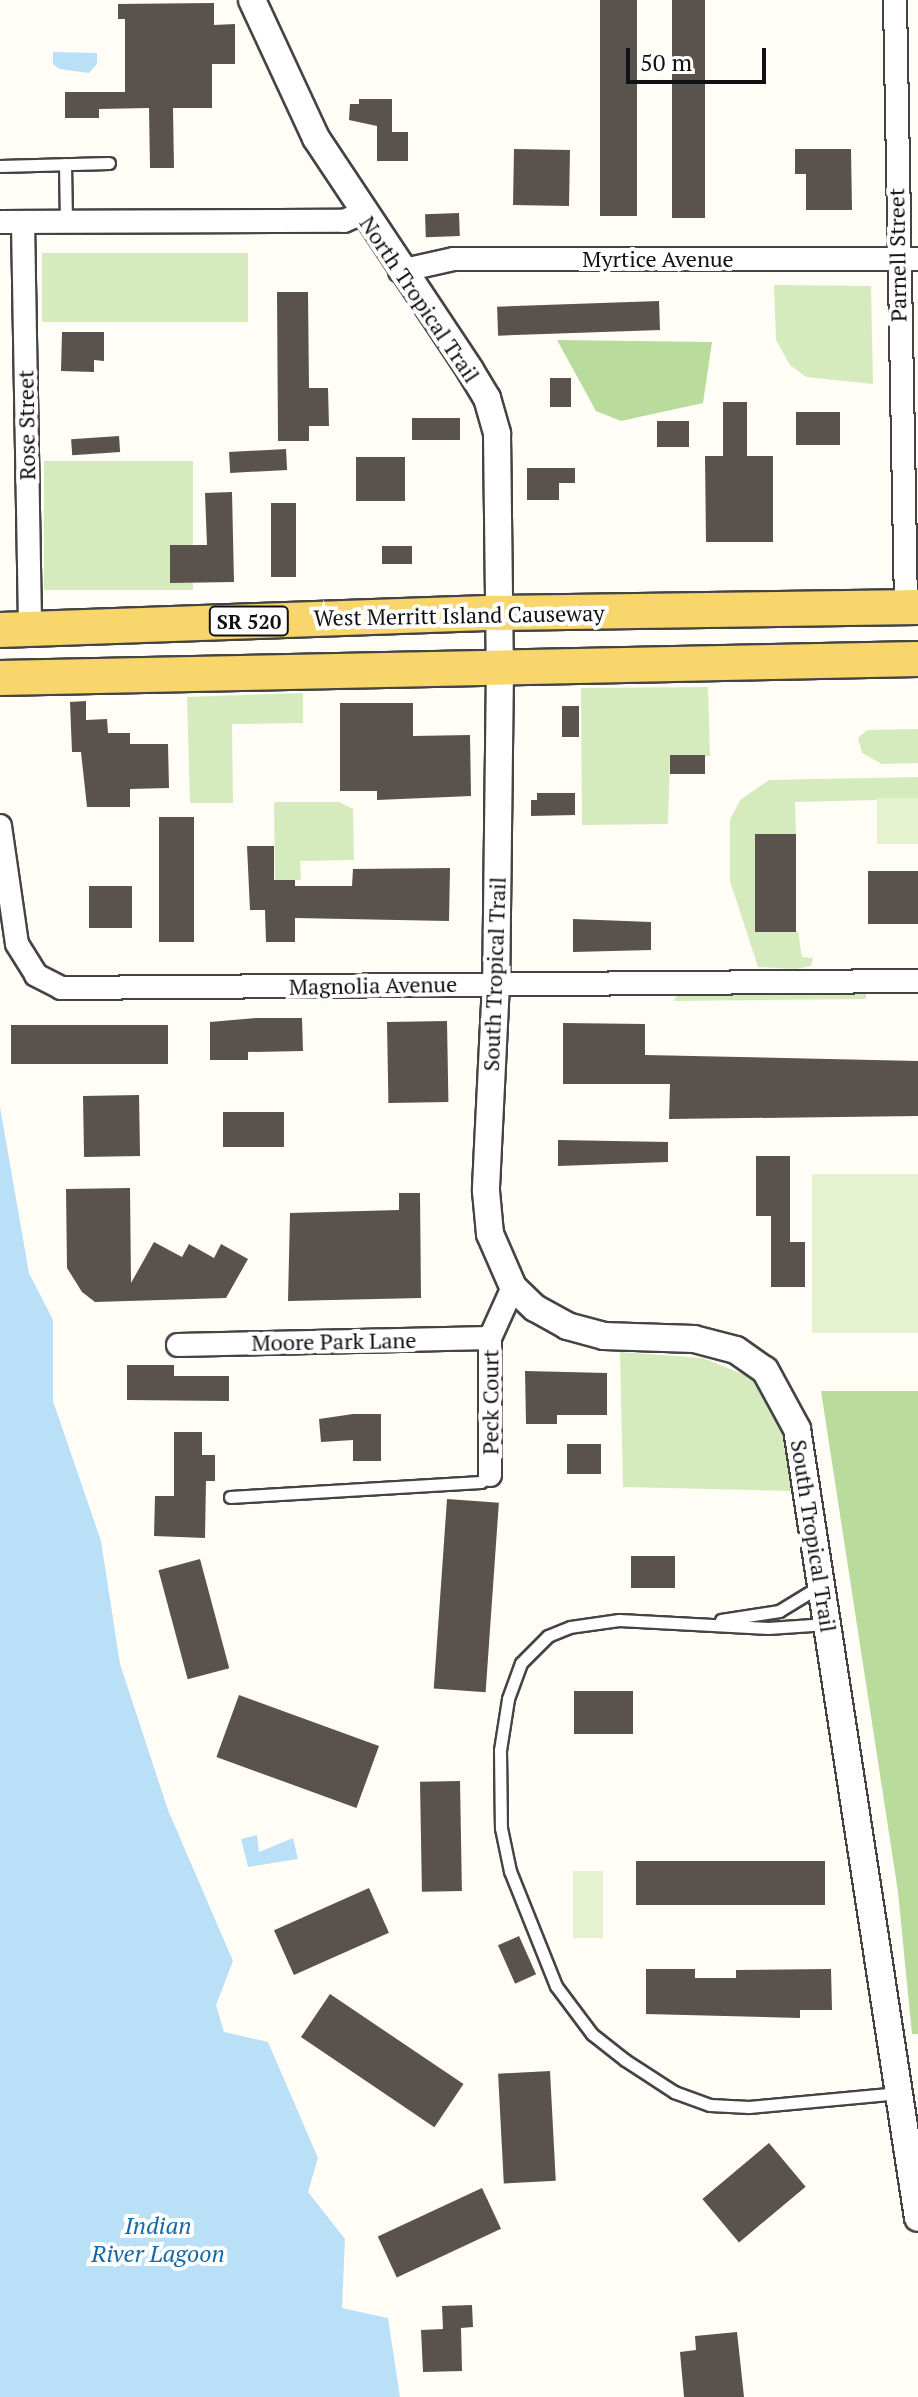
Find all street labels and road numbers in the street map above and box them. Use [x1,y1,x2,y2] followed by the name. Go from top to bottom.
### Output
[883,188,911,322] street label: Parnell Street
[355,211,485,387] street label: North Tropical Trail
[582,246,734,272] street label: Myrtice Avenue
[12,370,40,480] street label: Rose Street
[313,599,605,631] street label: West Merritt Island Causeway
[207,605,291,637] road number: SR 520
[477,876,511,1072] street label: South Tropical Trail
[288,970,458,1000] street label: Magnolia Avenue
[251,1326,417,1356] street label: Moore Park Lane
[477,1349,503,1455] street label: Peck Court
[786,1438,842,1634] street label: South Tropical Trail

